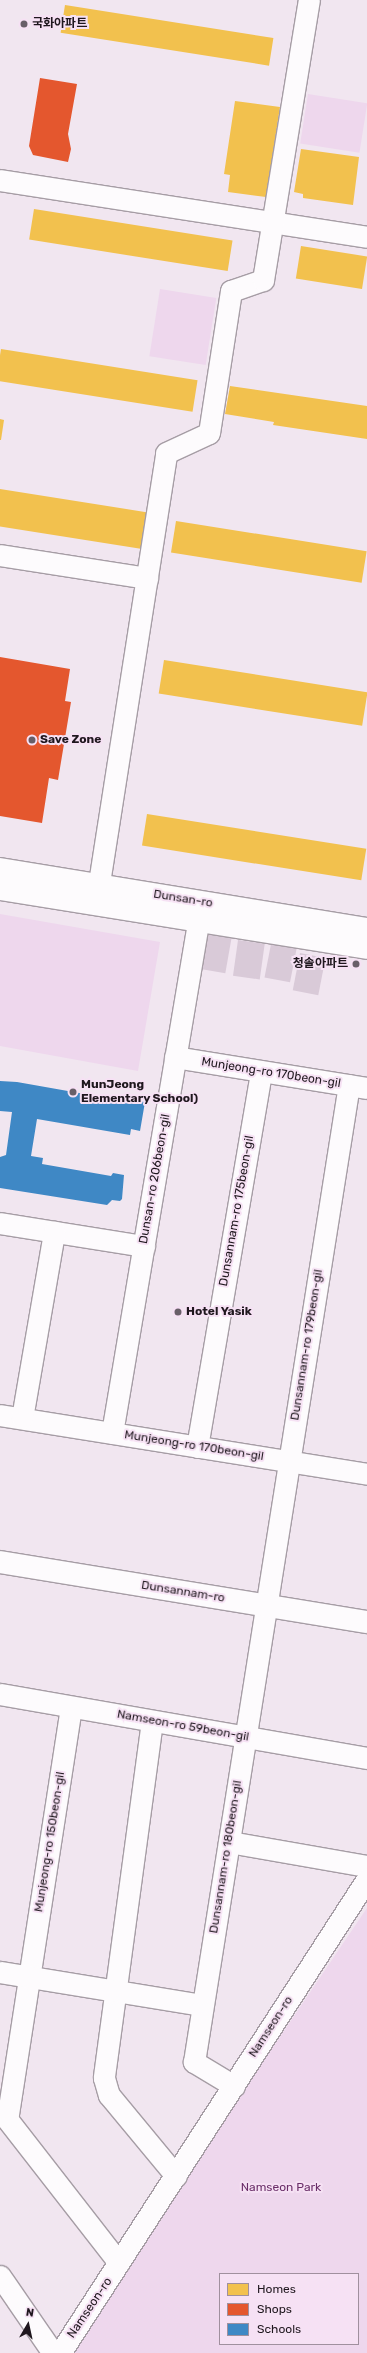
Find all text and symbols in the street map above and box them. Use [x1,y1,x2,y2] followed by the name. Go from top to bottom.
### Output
[32,17,87,31] place label: 국화아파트
[19,19,29,29] marker: 국화아파트
[40,733,101,747] place label: Save Zone
[27,735,37,745] marker: Save Zone
[152,887,214,911] street label: Dunsan-ro
[293,957,348,971] place label: 청솔아파트
[351,959,361,969] marker: 청솔아파트
[200,1055,342,1091] street label: Munjeong-ro 170beon-gil
[81,1078,198,1106] place label: MunJeong Elementary School)
[68,1087,78,1097] marker: MunJeong Elementary School)
[136,1113,174,1245] street label: Dunsan-ro 206beon-gil
[217,1135,257,1287] street label: Dunsannam-ro 175beon-gil
[288,1268,326,1422] street label: Dunsannam-ro 179beon-gil
[186,1305,252,1319] place label: Hotel Yasik
[173,1307,183,1317] marker: Hotel Yasik
[123,1428,265,1464] street label: Munjeong-ro 170beon-gil
[140,1578,226,1606] street label: Dunsannam-ro
[116,1707,250,1745] street label: Namseon-ro 59beon-gil
[32,1771,68,1913] street label: Munjeong-ro 150beon-gil
[207,1780,245,1934] street label: Dunsannam-ro 180beon-gil
[246,1994,296,2060] street label: Namseon-ro
[241,2181,321,2195] park label: Namseon Park
[219,2273,359,2345] legend
[65,2275,115,2341] street label: Namseon-ro
[257,2282,296,2296] text: Homes
[257,2302,292,2316] text: Shops
[8,2305,48,2345] north arrow
[25,2306,35,2320] text: N
[257,2322,301,2336] text: Schools

